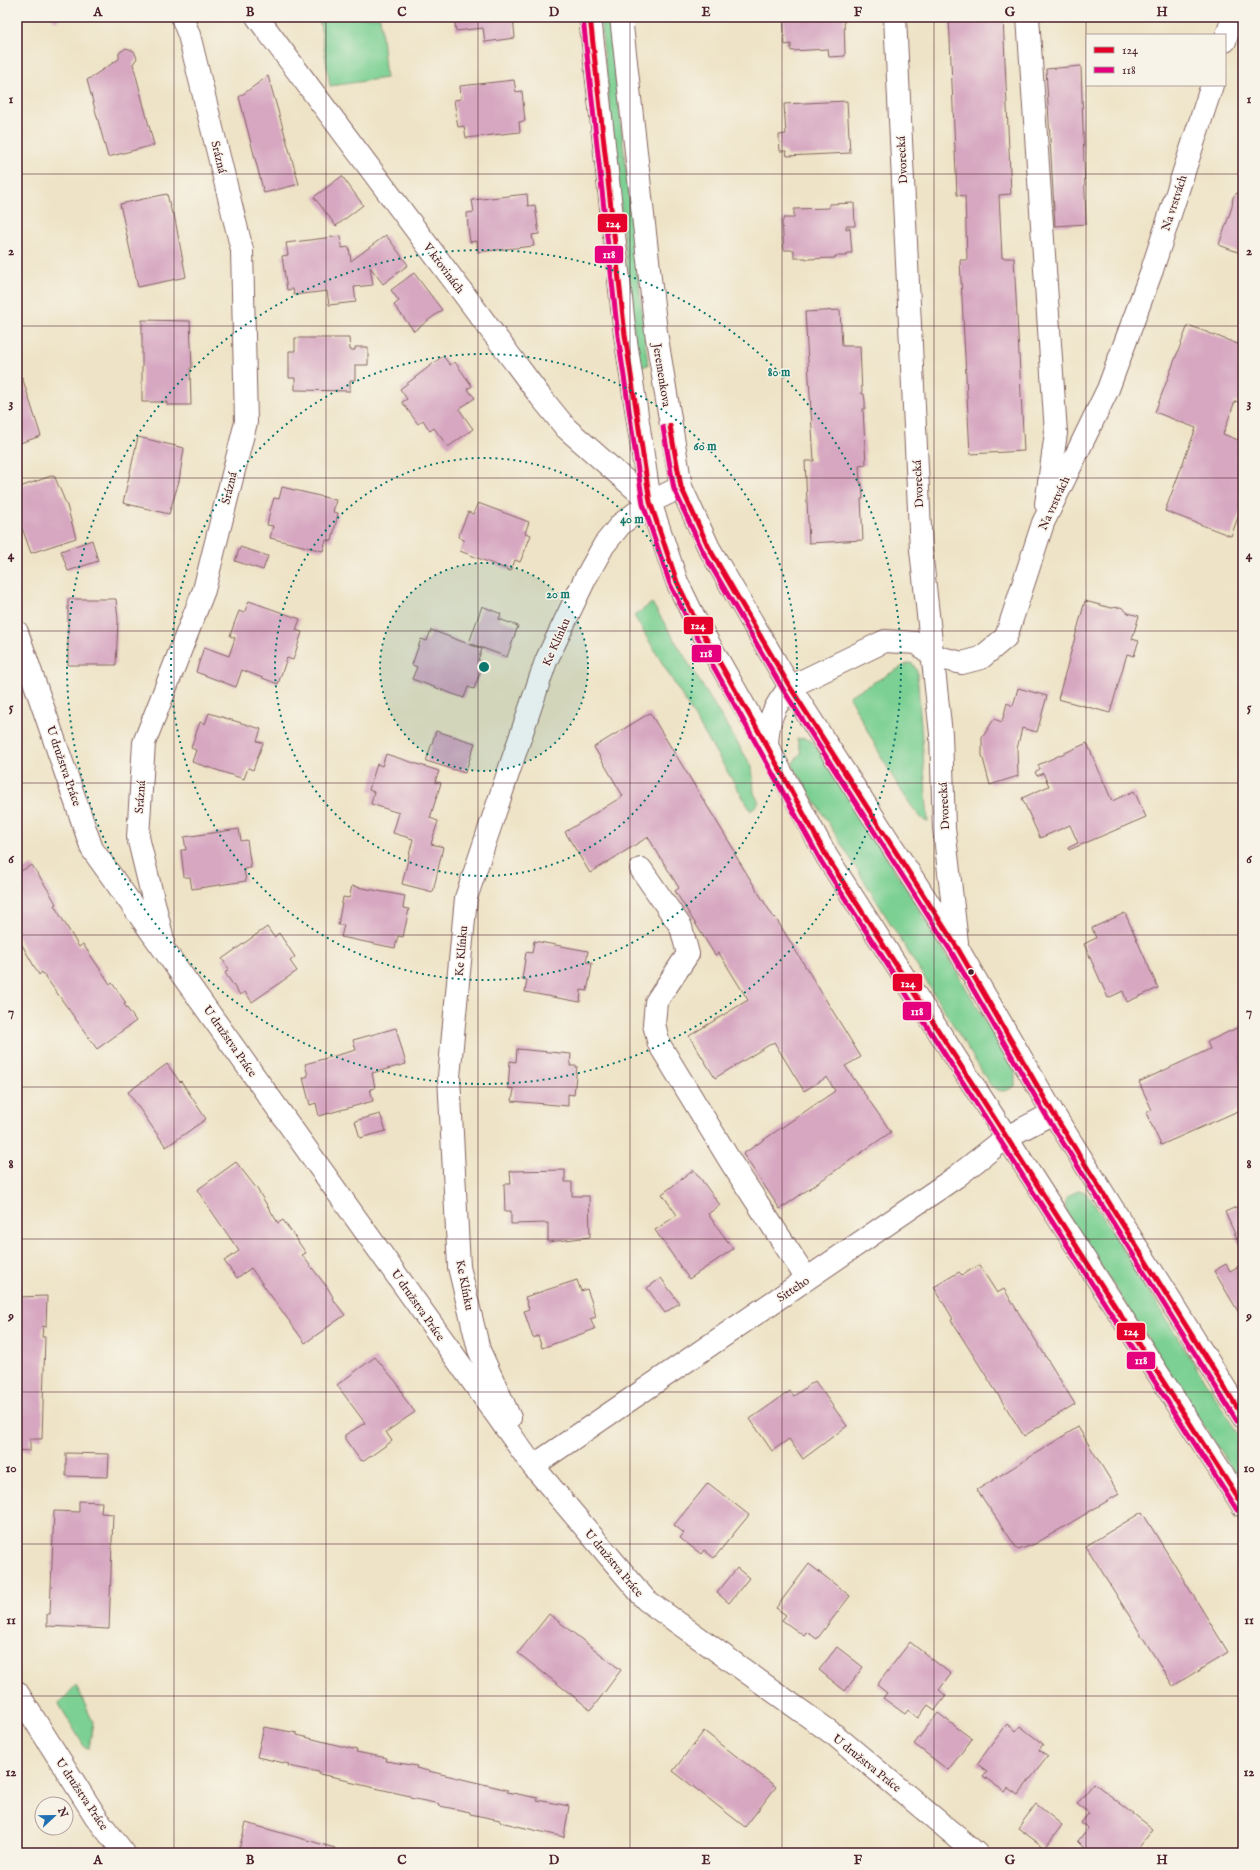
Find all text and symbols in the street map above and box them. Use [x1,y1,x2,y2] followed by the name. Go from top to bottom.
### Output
[93,4,104,21] text: A
[246,4,255,21] text: B
[397,4,407,21] text: C
[549,4,560,21] text: D
[701,4,711,21] text: E
[854,4,863,21] text: F
[1005,4,1016,21] text: G
[1156,4,1168,21] text: H
[1086,34,1226,86] legend
[1122,43,1138,58] text: 124
[1122,63,1136,78] text: 118
[9,91,14,108] text: 1
[1247,91,1252,108] text: 1
[894,135,911,184] street label: Dvorecká
[207,139,230,176] street label: Srázná
[1158,173,1191,233] street label: Na vrstvách
[597,213,628,233] line badge: 124
[606,217,621,231] text: 124
[419,239,468,297] street label: V křovinách
[8,243,14,260] text: 2
[1246,243,1252,260] text: 2
[594,245,624,264] line badge: 118
[603,248,615,262] text: 118
[648,340,674,409] street label: Jeremenkova
[768,365,791,380] text: 80 m
[9,395,14,412] text: 3
[1247,395,1252,412] text: 3
[694,439,717,454] text: 60 m
[910,459,927,508] street label: Dvorecká
[218,470,241,506] street label: Srázná
[1035,473,1074,533] street label: Na vrstvách
[620,512,645,527] text: 40 m
[8,547,15,564] text: 4
[1246,547,1253,564] text: 4
[546,587,570,602] text: 20 m
[539,616,574,669] street label: Ke Klínku
[683,616,714,635] line badge: 124
[691,619,706,633] text: 124
[691,644,722,663] line badge: 118
[700,647,712,661] text: 118
[477,660,491,674] centre of rings
[9,699,14,716] text: 5
[1247,699,1252,716] text: 5
[43,724,84,809] street label: U družstva Práce
[132,779,149,814] street label: Srázná
[936,781,953,830] street label: Dvorecká
[8,851,14,868] text: 6
[1246,851,1252,868] text: 6
[452,925,471,977] street label: Ke Klínku
[966,967,976,977] unlabelled marker
[892,973,923,992] line badge: 124
[901,977,916,991] text: 124
[902,1001,932,1021] line badge: 118
[199,1003,260,1080] street label: U družstva Práce
[8,1004,14,1021] text: 7
[1246,1004,1252,1021] text: 7
[911,1005,923,1019] text: 118
[8,1156,14,1173] text: 8
[1246,1156,1252,1173] text: 8
[452,1259,477,1312] street label: Ke Klínku
[387,1267,448,1344] street label: U družstva Práce
[774,1273,813,1306] street label: Sitteho
[7,1308,14,1325] text: 9
[1245,1308,1252,1325] text: 9
[1116,1322,1146,1341] line badge: 124
[1124,1325,1139,1339] text: 124
[1126,1351,1156,1370] line badge: 118
[1135,1354,1147,1368] text: 118
[5,1460,17,1477] text: 10
[1243,1460,1255,1477] text: 10
[581,1526,647,1601] street label: U družstva Práce
[6,1612,16,1629] text: 11
[1244,1612,1254,1629] text: 11
[829,1731,904,1796] street label: U družstva Práce
[52,1755,112,1834] street label: U družstva Práce
[6,1764,16,1781] text: 12
[1244,1764,1254,1781] text: 12
[34,1796,74,1836] north arrow
[54,1805,71,1820] text: N
[93,1852,104,1869] text: A
[246,1852,255,1869] text: B
[397,1852,407,1869] text: C
[549,1852,560,1869] text: D
[701,1852,711,1869] text: E
[854,1852,863,1869] text: F
[1005,1852,1016,1869] text: G
[1156,1852,1168,1869] text: H

